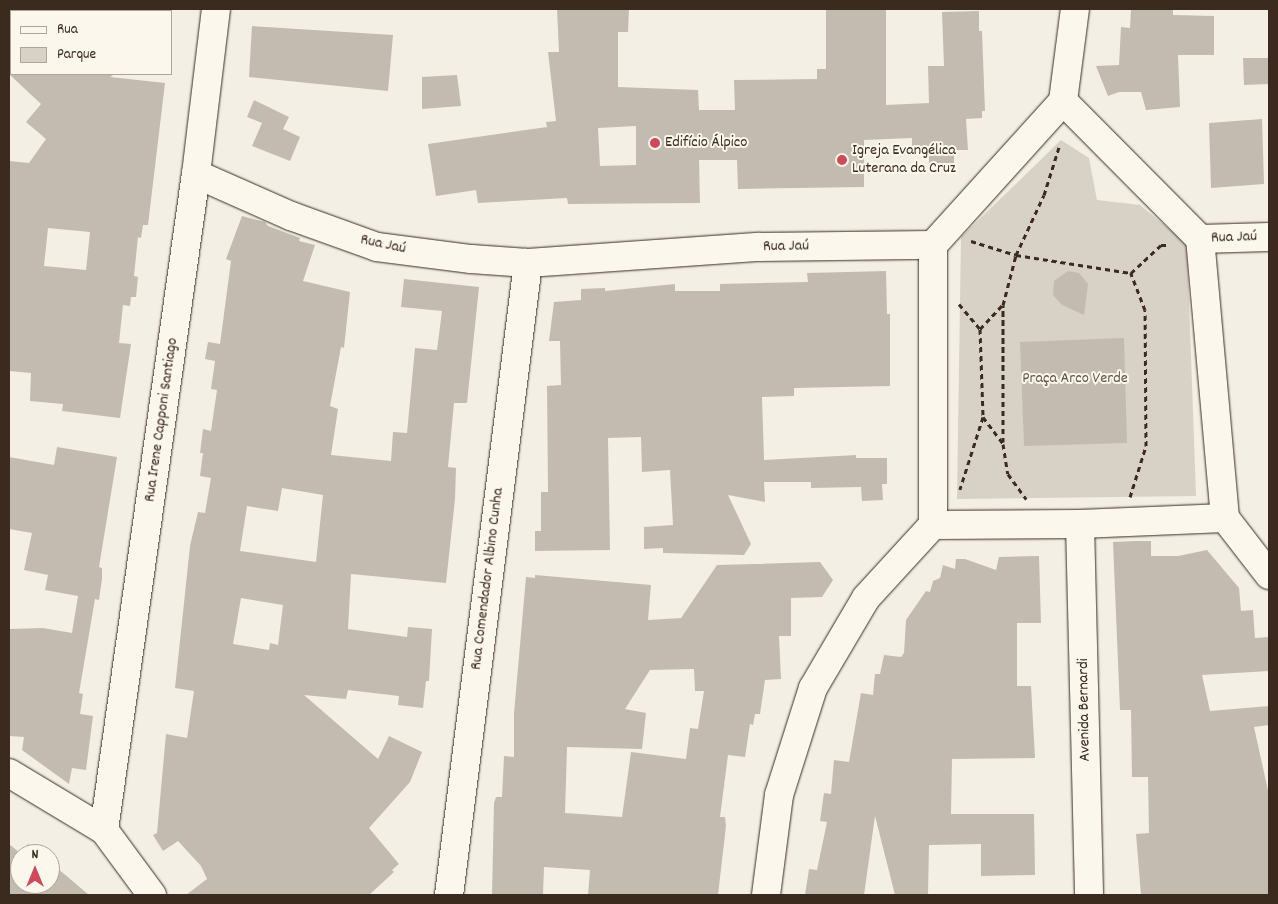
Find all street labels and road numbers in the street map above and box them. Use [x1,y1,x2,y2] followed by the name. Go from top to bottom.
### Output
[1211,228,1257,248] street label: Rua Jaú
[358,231,408,259] street label: Rua Jaú
[763,237,809,257] street label: Rua Jaú
[141,337,183,503] street label: Rua Irene Capponi Santiago
[467,487,509,671] street label: Rua Comendador Albino Cunha
[1075,658,1095,762] street label: Avenida Bernardi

